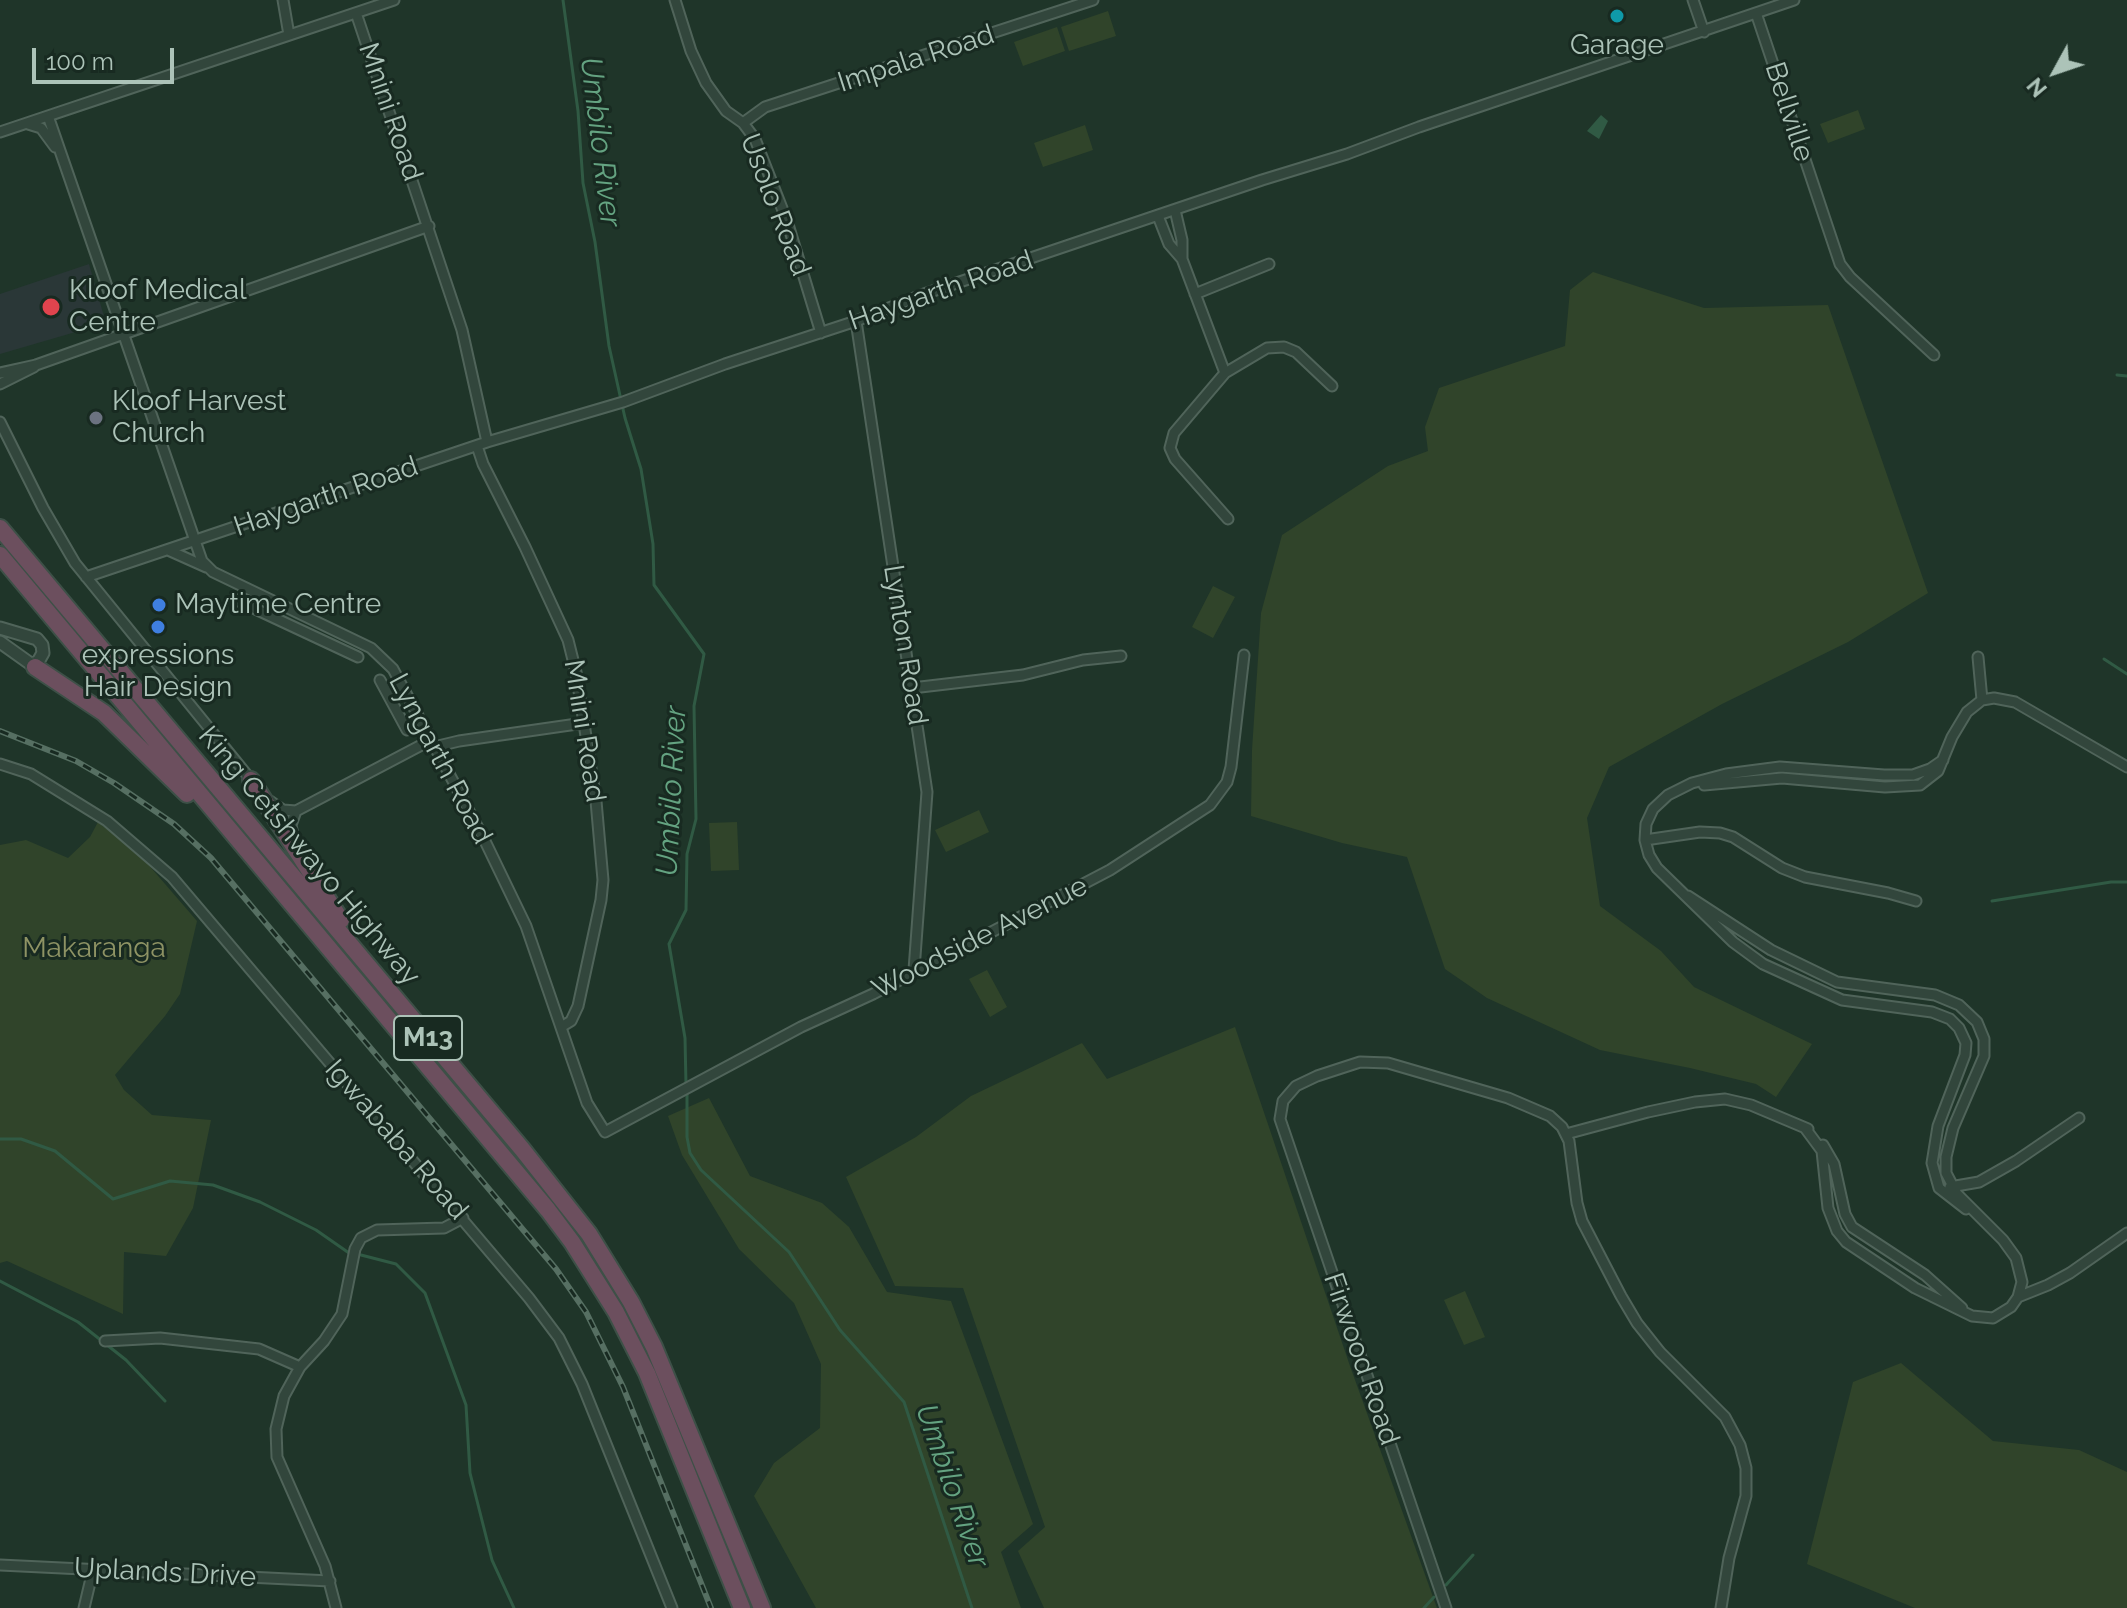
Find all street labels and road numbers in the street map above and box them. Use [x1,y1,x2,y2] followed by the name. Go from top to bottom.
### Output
[834,18,998,100] street label: Impala Road
[351,39,429,185] street label: Mnini Road
[1757,58,1821,166] street label: Bellville
[733,129,817,281] street label: Usolo Road
[845,244,1037,338] street label: Haygarth Road
[230,450,422,544] street label: Haygarth Road
[876,562,934,728] street label: Lynton Road
[556,657,612,805] street label: Mnini Road
[381,668,499,850] street label: Lyngarth Road
[191,720,427,992] street label: King Cetshwayo Highway
[867,869,1093,1007] street label: Woodside Avenue
[394,1016,462,1060] road number: M13
[317,1053,475,1227] street label: Igwababa Road
[1316,1269,1406,1449] street label: Firwood Road
[73,1551,257,1595] street label: Uplands Drive

